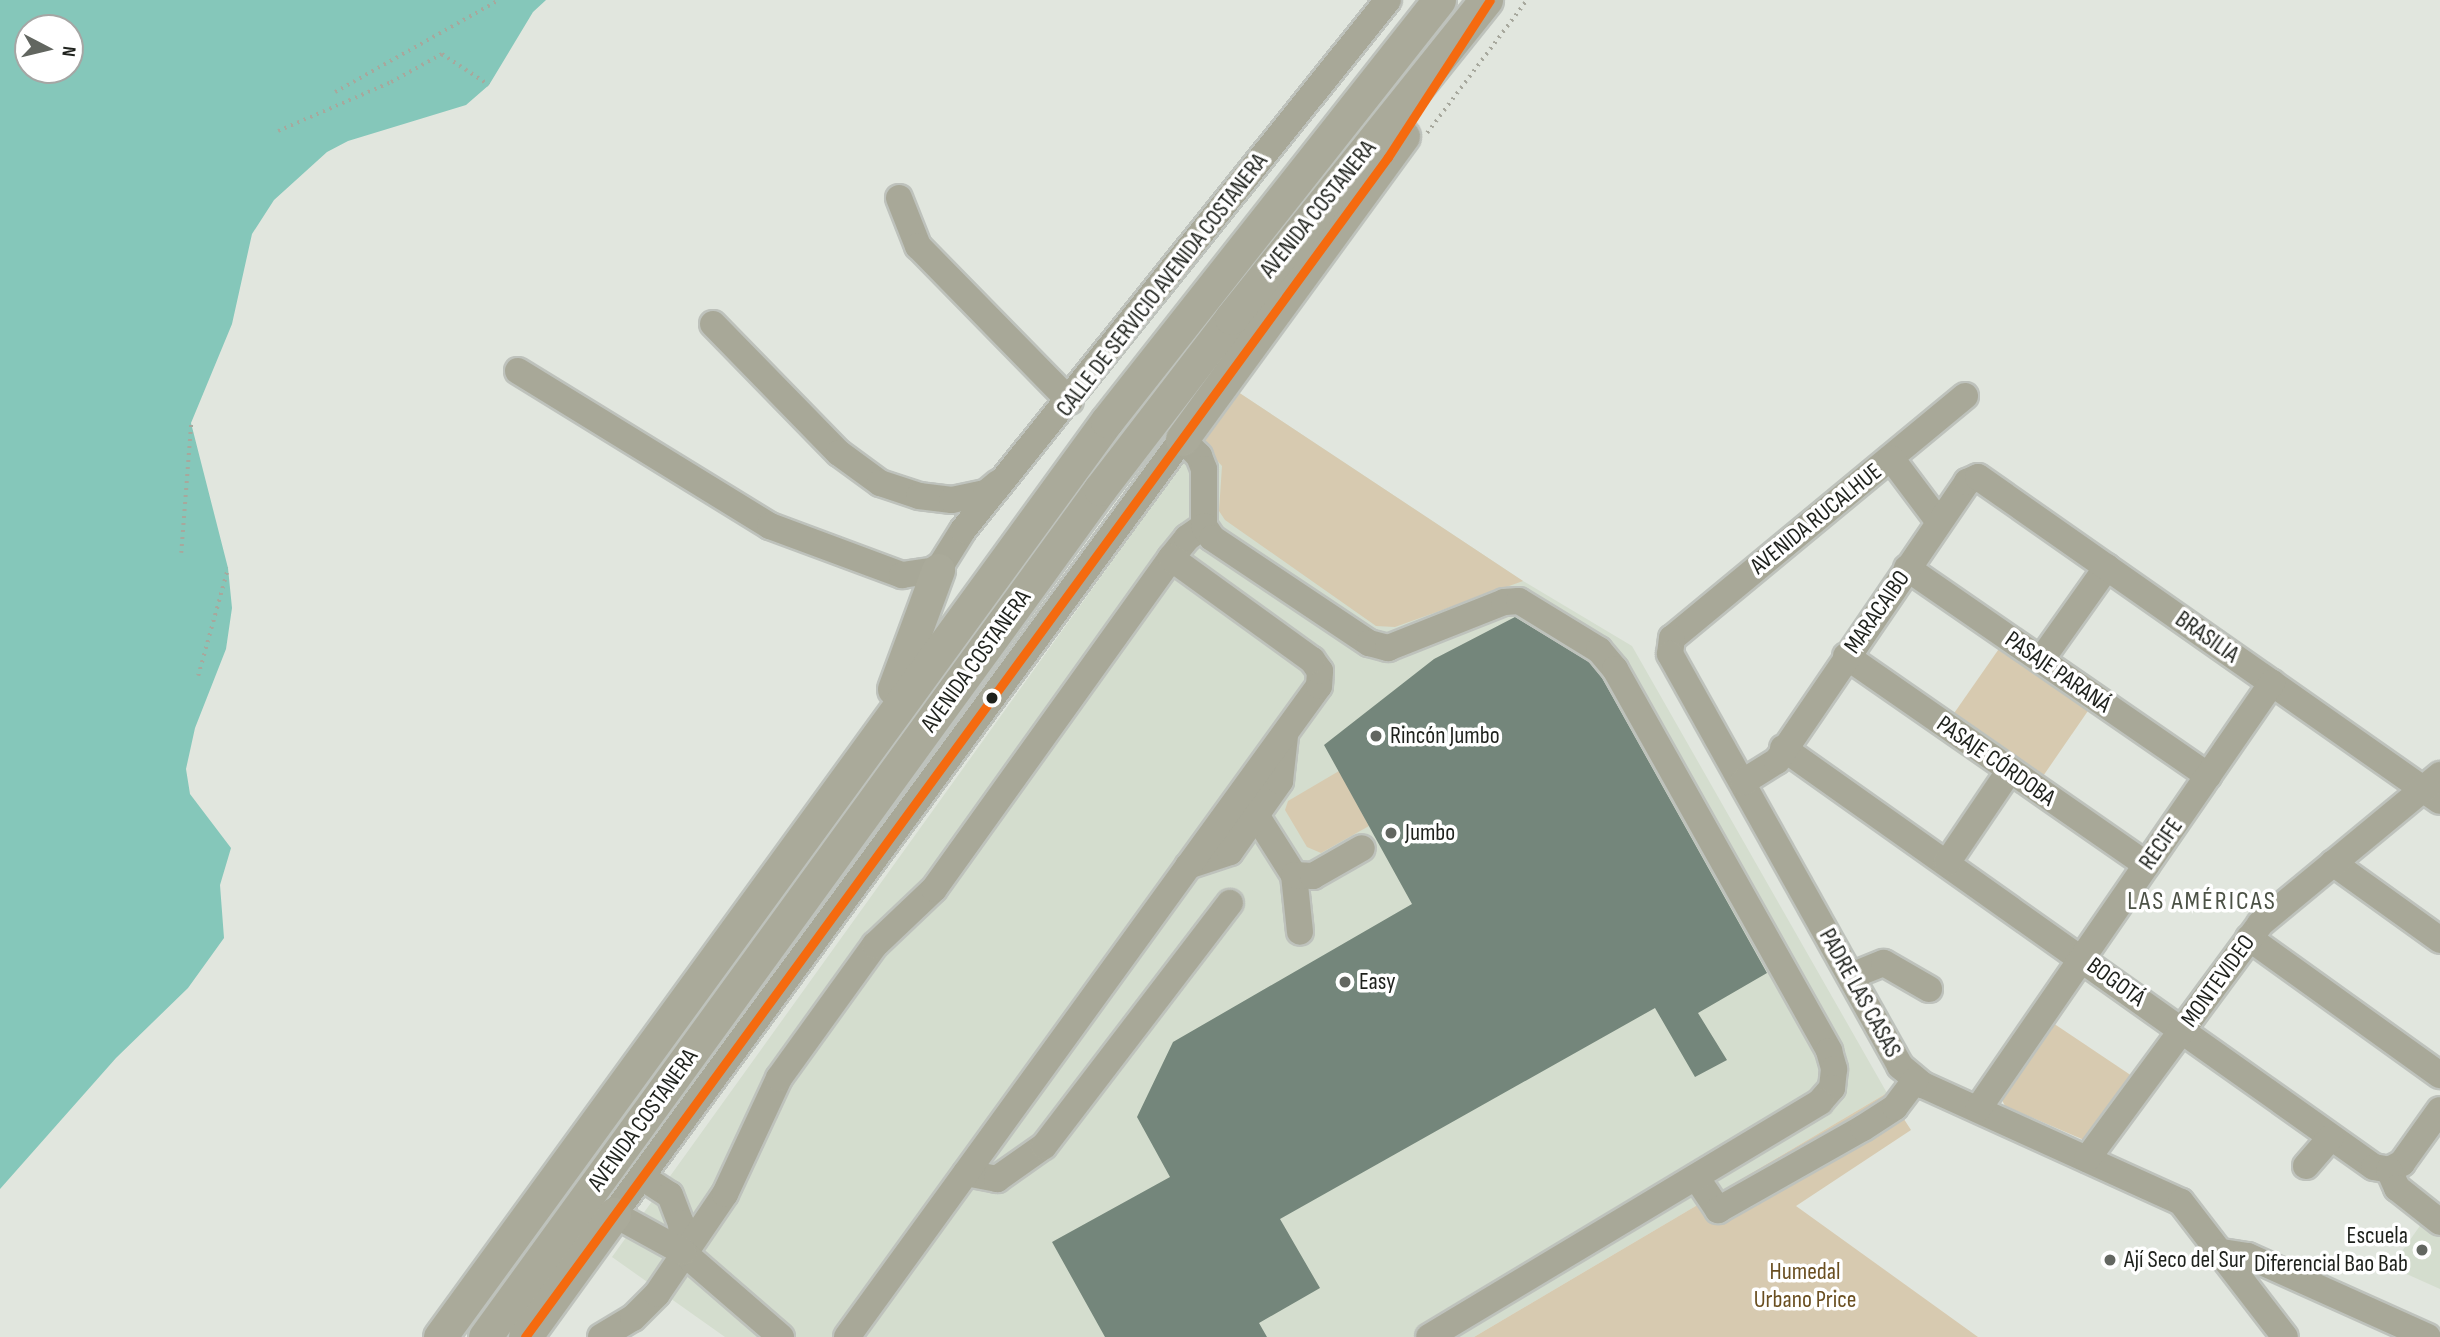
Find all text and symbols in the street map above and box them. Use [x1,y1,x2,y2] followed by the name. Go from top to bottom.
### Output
[14,14,84,84] north arrow
[56,45,80,58] text: N
[1254,134,1382,284] street label: AVENIDA COSTANERA
[1050,148,1274,422] street label: CALLE DE SERVICIO AVENIDA COSTANERA
[1745,457,1887,581] street label: AVENIDA RUCALHUE
[1838,565,1916,659] street label: MARACAIBO
[915,584,1037,738] street label: AVENIDA COSTANERA
[2170,605,2244,669] street label: BRASILIA
[1999,625,2117,719] street label: PASAJE PARANÁ
[985,691,999,705] unlabelled marker
[1931,710,2061,812] street label: PASAJE CÓRDOBA
[1390,722,1500,750] place label: Rincón Jumbo
[1368,728,1384,744] marker: Rincón Jumbo
[2133,813,2189,875] street label: RECIFE
[1405,819,1455,847] place label: Jumbo
[1383,825,1399,841] marker: Jumbo
[2129,886,2275,918] district label: LAS AMÉRICAS
[1813,924,1907,1062] street label: PADRE LAS CASAS
[2175,929,2261,1033] street label: MONTEVIDEO
[2081,951,2151,1013] street label: BOGOTÁ
[1359,968,1396,996] place label: Easy
[1337,974,1353,990] marker: Easy
[582,1043,704,1197] street label: AVENIDA COSTANERA
[2254,1222,2408,1278] place label: Escuela Diferencial Bao Bab
[2414,1242,2430,1258] marker: Escuela Diferencial Bao Bab
[2124,1246,2246,1274] place label: Ají Seco del Sur
[2102,1252,2118,1268] marker: Ají Seco del Sur
[1754,1258,1856,1314] park label: Humedal Urbano Price

